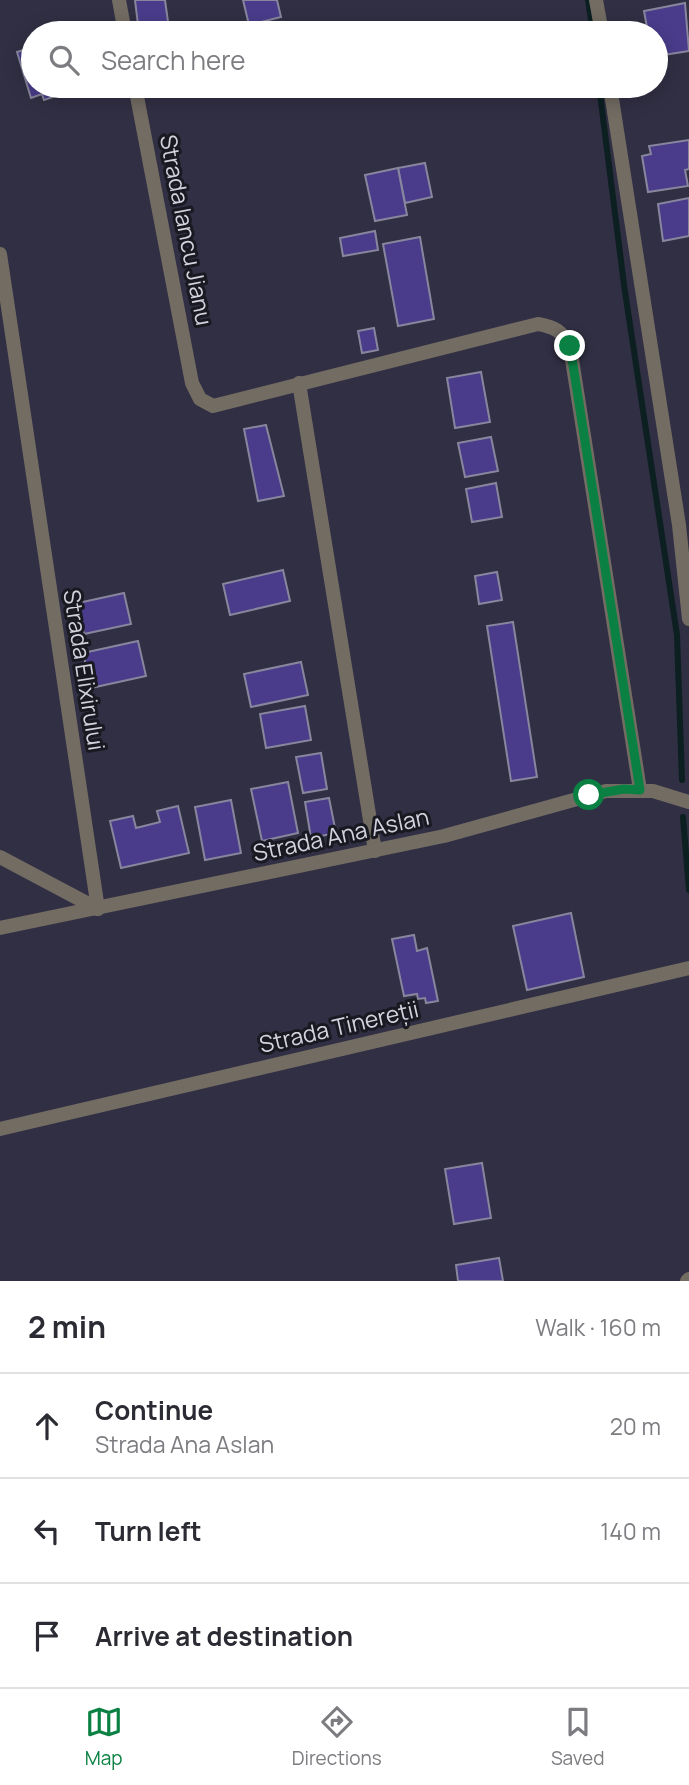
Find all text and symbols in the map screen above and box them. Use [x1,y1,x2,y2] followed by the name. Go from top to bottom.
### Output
[21,21,668,98] search box
[45,41,83,79] icon: search
[101,42,246,78] text: Search here
[153,132,221,328] street label: Strada Iancu Jianu
[554,330,585,361] route end
[56,587,114,753] street label: Strada Elixirului
[573,779,604,810] route start
[250,800,432,868] street label: Strada Ana Aslan
[256,992,422,1060] street label: Strada Tinereții
[28,1306,106,1347] text: 2 min
[535,1311,661,1343] text: Walk · 160 m
[95,1392,213,1428] text: Continue
[28,1407,66,1445] icon: ahead
[610,1410,661,1442] text: 20 m
[95,1428,274,1460] text: Strada Ana Aslan
[28,1512,66,1550] icon: left
[95,1513,202,1549] text: Turn left
[600,1515,661,1547] text: 140 m
[28,1617,66,1655] icon: arrive
[95,1618,353,1654] text: Arrive at destination
[85,1703,123,1771] tab: Map
[292,1703,382,1771] tab: Directions
[551,1703,604,1771] tab: Saved

